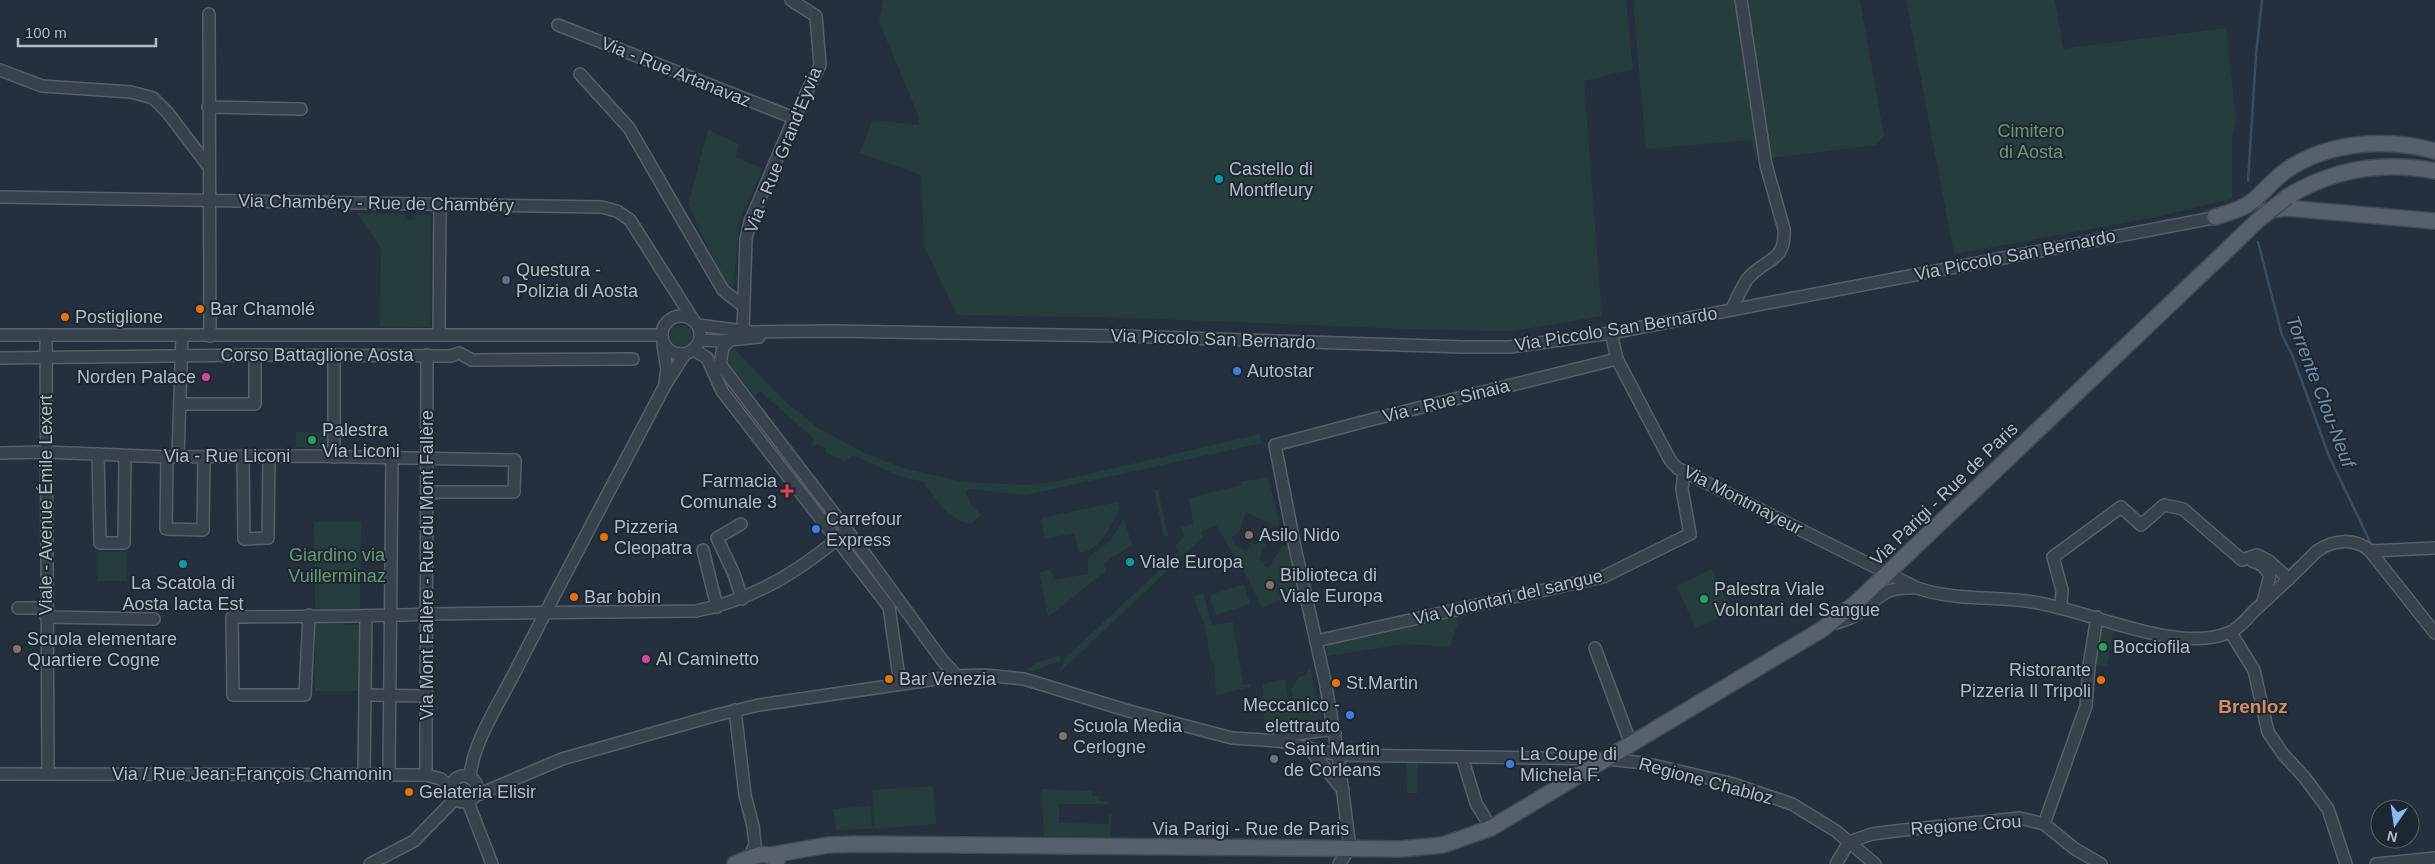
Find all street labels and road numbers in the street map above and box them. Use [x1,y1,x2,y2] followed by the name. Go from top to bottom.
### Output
[598,33,754,111] street label: Via - Rue Artanavaz
[741,63,826,236] street label: Via - Rue Grand'Eyvia
[238,191,514,215] street label: Via Chambéry - Rue de Chambéry
[1913,226,2117,284] street label: Via Piccolo San Bernardo
[1513,303,1719,355] street label: Via Piccolo San Bernardo
[1110,325,1316,353] street label: Via Piccolo San Bernardo
[220,345,415,365] street label: Corso Battaglione Aosta
[1381,375,1512,426] street label: Via - Rue Sinaia
[36,395,56,615] street label: Viale - Avenue Émile Lexert
[417,410,437,720] street label: Via Mont Fallère - Rue du Mont Fallère
[1866,418,2022,570] street label: Via Parigi - Rue de Paris
[164,446,290,466] street label: Via - Rue Liconi
[1680,461,1806,539] street label: Via Montmayeur
[1411,565,1605,629] street label: Via Volontari del sangue
[1637,753,1775,809] street label: Regione Chabloz
[112,764,392,784] street label: Via / Rue Jean-François Chamonin
[1910,811,2022,839] street label: Regione Crou
[1153,819,1349,839] street label: Via Parigi - Rue de Paris

